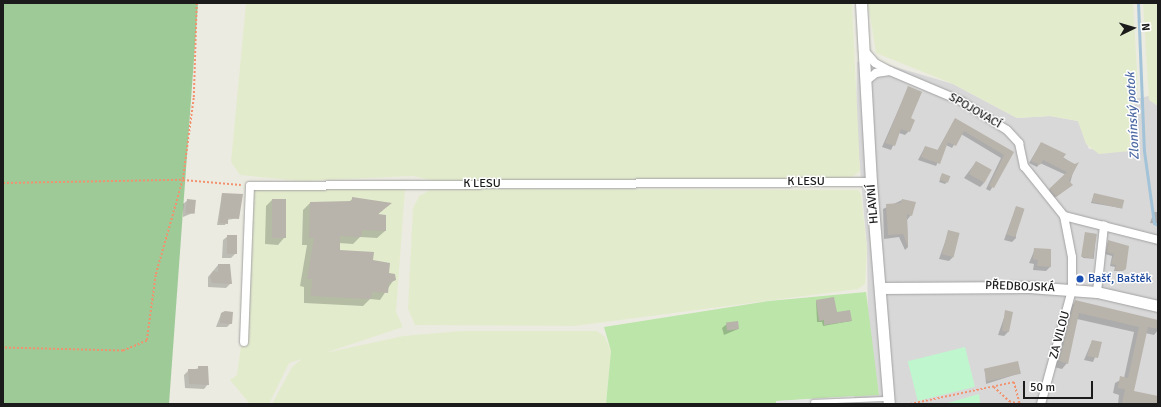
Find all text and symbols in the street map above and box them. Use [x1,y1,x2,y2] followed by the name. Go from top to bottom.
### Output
[1113,8,1153,48] north arrow
[1139,23,1152,31] text: N
[1123,72,1143,160] water label: Zlonínský potok
[946,90,1004,132] street label: SPOJOVACÍ
[787,175,825,189] street label: K LESU
[463,177,501,191] street label: K LESU
[864,184,882,224] street label: HLAVNÍ
[1088,272,1152,286] place label: Bašť, Baštěk
[1075,274,1085,284] marker: Bašť, Baštěk
[985,279,1055,295] street label: PŘEDBOJSKÁ
[1047,309,1073,361] street label: ZA VILOU
[1025,373,1095,399] scale bar
[1030,380,1055,395] text: 50 m

